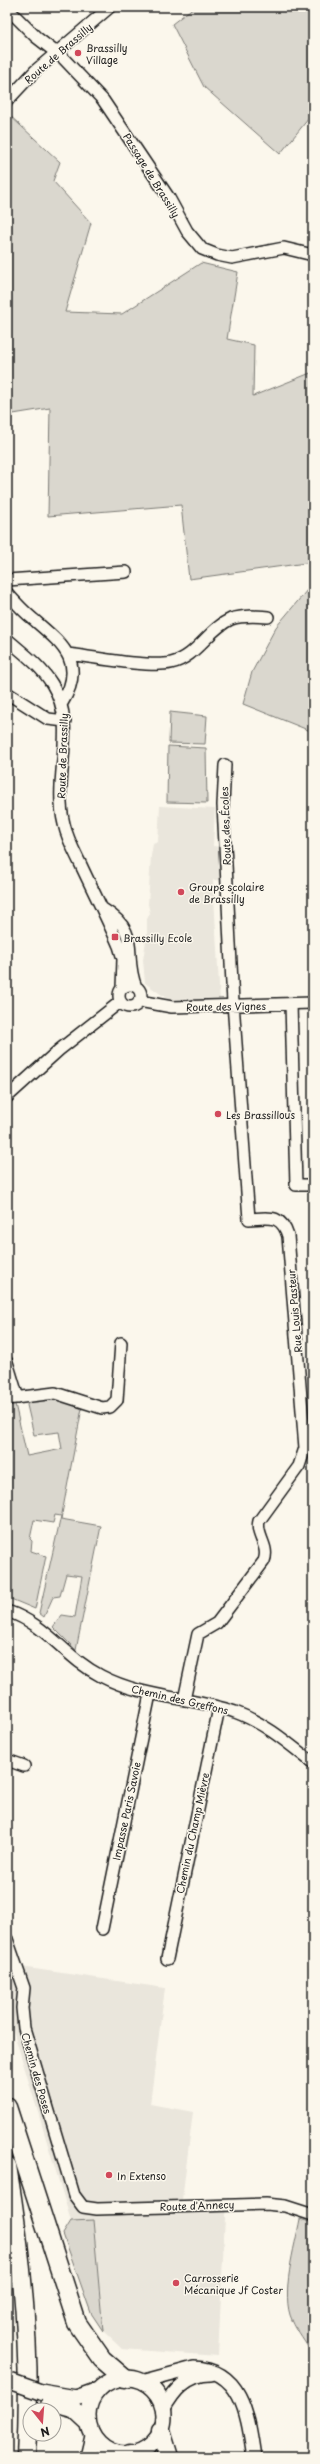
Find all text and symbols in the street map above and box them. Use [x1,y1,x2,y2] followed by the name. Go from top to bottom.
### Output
[21,19,95,87] street label: Route de Brassilly
[86,40,128,67] place label: Brassilly Village
[73,48,83,58] marker: Brassilly Village
[120,130,184,220] street label: Passage de Brassilly
[53,713,71,799] street label: Route de Brassilly
[216,786,234,866] street label: Route des Écoles
[189,879,264,906] place label: Groupe scolaire de Brassilly
[176,887,186,897] marker: Groupe scolaire de Brassilly
[123,930,193,945] place label: Brassilly Ecole
[110,932,120,942] marker: Brassilly Ecole
[186,998,267,1014] street label: Route des Vignes
[226,1107,295,1122] place label: Les Brassillous
[213,1109,223,1119] marker: Les Brassillous
[283,1268,305,1353] street label: Rue Louis Pasteur
[130,1681,230,1718] street label: Chemin des Greffons
[108,1760,144,1862] street label: Impasse Paris Savoie
[172,1771,212,1895] street label: Chemin du Champ Mièvre
[18,2031,56,2116] street label: Chemin des Poses
[117,2168,166,2183] place label: In Extenso
[104,2170,114,2180] marker: In Extenso
[159,2196,235,2214] street label: Route d'Annecy
[184,2270,283,2298] place label: Carrosserie Mécanique Jf Coster
[171,2278,181,2288] marker: Carrosserie Mécanique Jf Coster
[22,2402,62,2442] north arrow
[38,2423,52,2442] text: N

